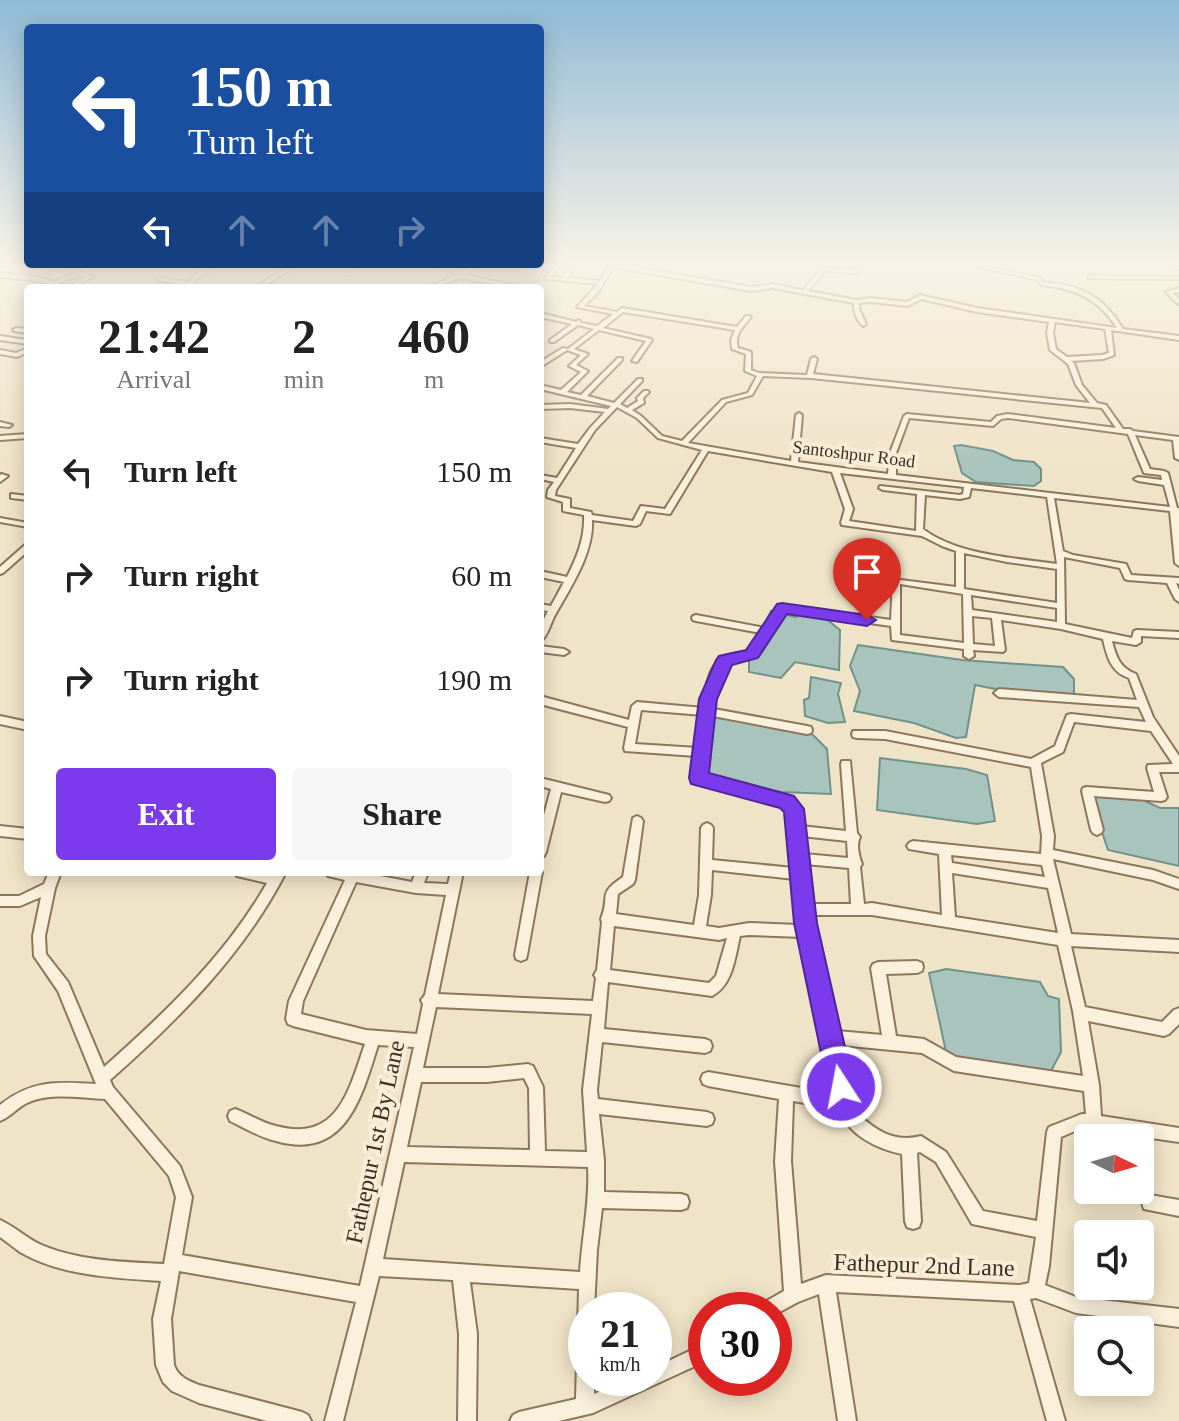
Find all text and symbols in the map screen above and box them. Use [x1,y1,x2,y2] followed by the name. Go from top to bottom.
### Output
[56,56,160,160] icon: left
[188,56,333,118] text: 150 m
[188,122,314,162] text: Turn left
[136,208,180,252] icon: left
[220,208,264,252] icon: ahead
[304,208,348,252] icon: ahead
[388,208,432,252] icon: right
[98,310,210,363] text: 21:42
[292,310,316,363] text: 2
[398,310,470,363] text: 460
[116,365,191,394] text: Arrival
[284,365,324,394] text: min
[424,365,444,394] text: m
[791,437,917,471] street label: Santoshpur Road
[56,450,100,494] icon: left
[124,455,237,488] text: Turn left
[436,455,512,488] text: 150 m
[833,538,901,620] pin
[845,550,889,594] icon: arrive
[56,554,100,598] icon: right
[124,559,259,592] text: Turn right
[451,559,512,592] text: 60 m
[56,658,100,702] icon: right
[124,663,259,696] text: Turn right
[436,663,512,696] text: 190 m
[56,768,276,860] button: Exit
[292,768,512,860] button: Share
[341,1038,409,1246] street label: Fathepur 1st By Lane
[799,1045,883,1129] position arrow
[1074,1124,1154,1204] north arrow
[1074,1124,1154,1396] map controls
[1074,1220,1154,1300] button: sound
[833,1249,1015,1281] street label: Fathepur 2nd Lane
[688,1292,792,1396] speed limit sign: 30
[600,1311,640,1356] text: 21
[1074,1316,1154,1396] button: search
[599,1353,641,1375] text: km/h

